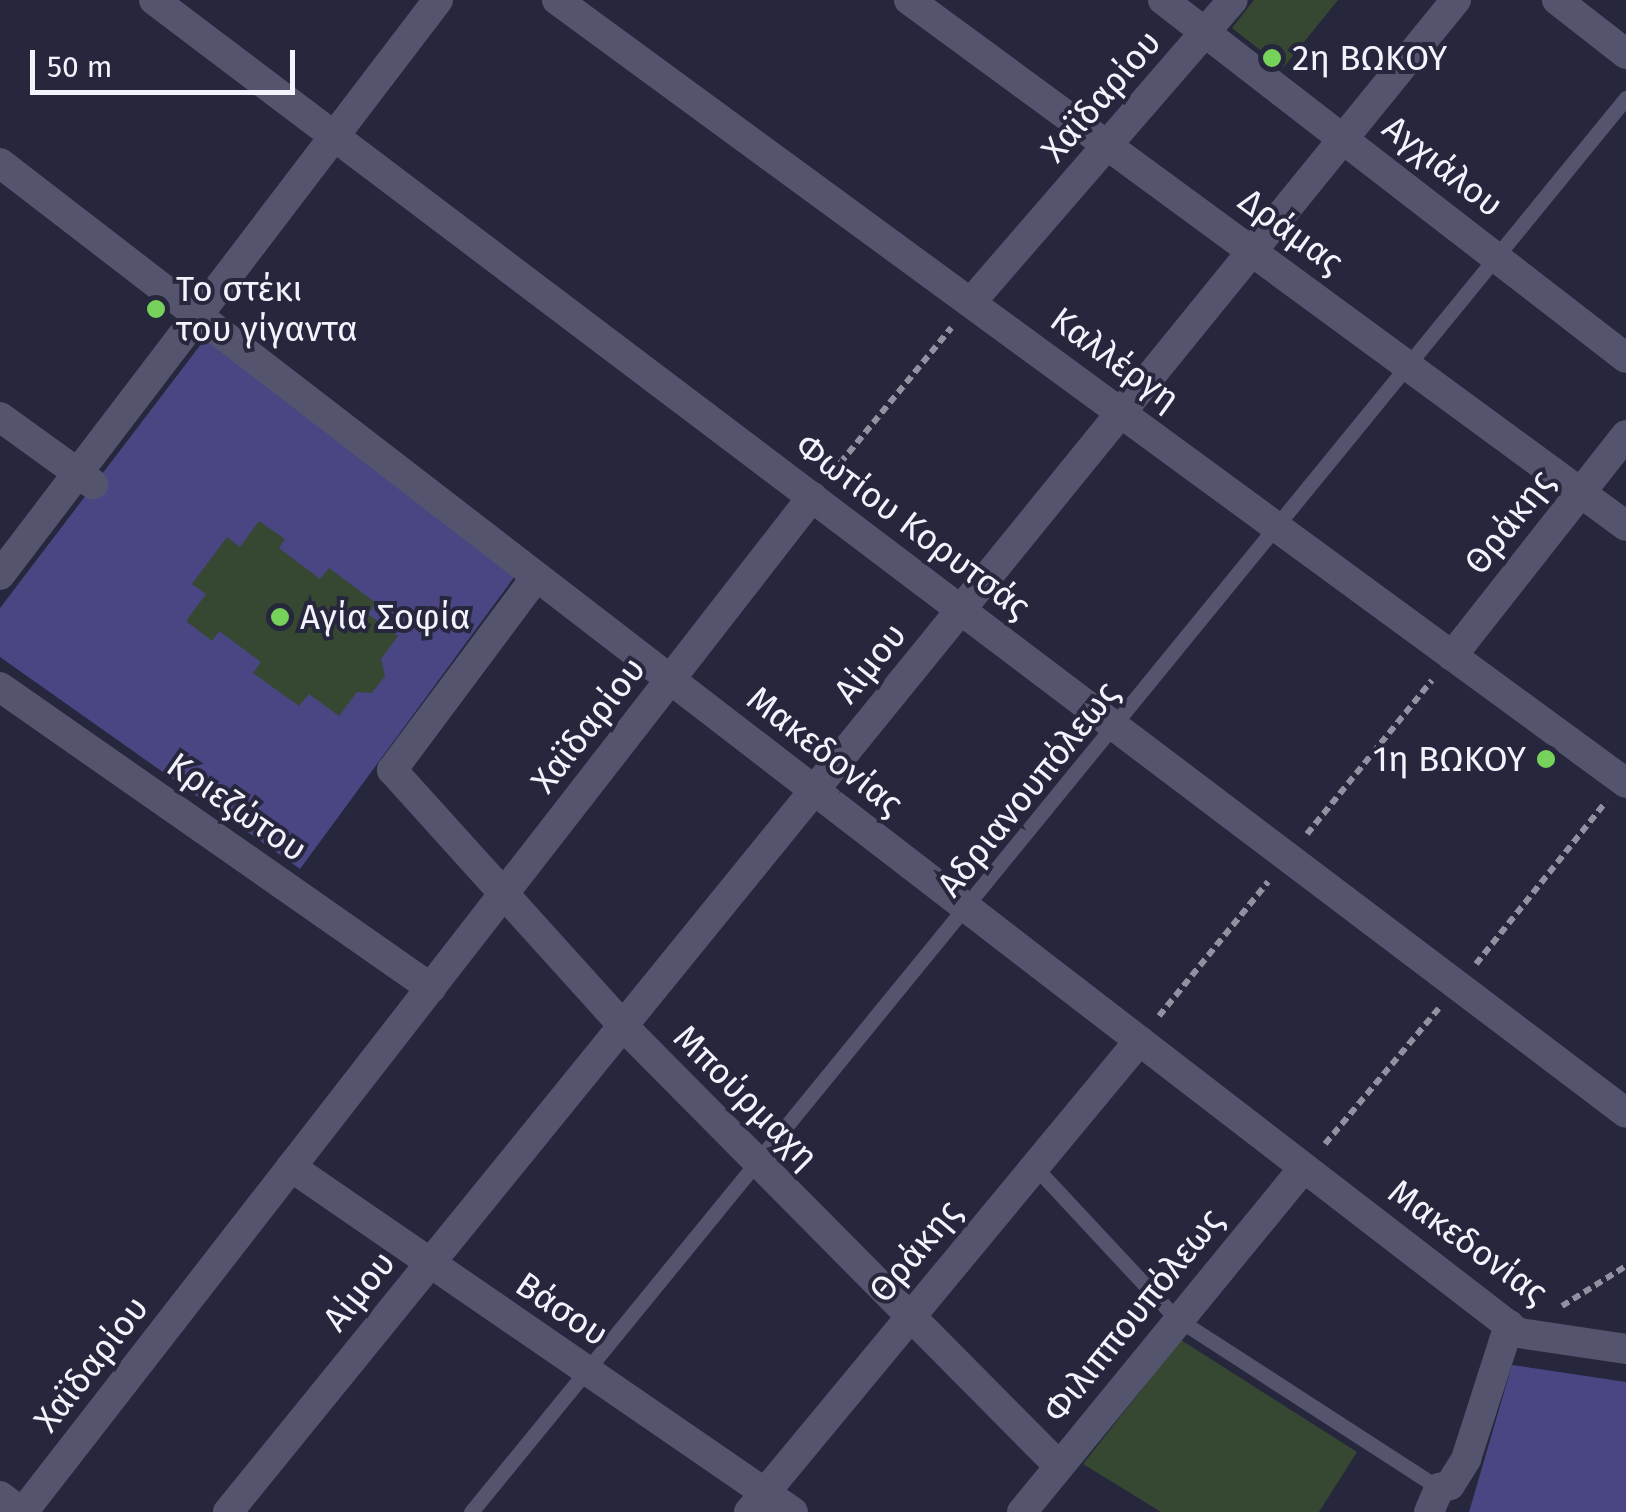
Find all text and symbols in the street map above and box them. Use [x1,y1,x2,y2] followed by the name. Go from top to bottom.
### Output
[1032,22,1170,170] street label: Χαϊδαρίου
[35,30,300,92] scale bar
[1292,37,1447,79] place label: 2η ΒΩΚΟΥ
[1261,47,1283,69] marker: 2η ΒΩΚΟΥ
[47,49,112,85] text: 50 m
[1375,106,1511,226] street label: Αγχιάλου
[1231,179,1351,283] street label: Δράμας
[176,268,358,350] place label: Το στέκι του γίγαντα
[145,298,167,320] marker: Το στέκι του γίγαντα
[1042,298,1188,420] street label: Καλλέργη
[788,424,1038,628] street label: Φωτίου Κορυτσάς
[1455,461,1563,583] street label: Θράκης
[300,596,471,638] place label: Αγία Σοφία
[269,606,291,628] marker: Αγία Σοφία
[825,614,915,712] street label: Αίμου
[522,649,654,801] street label: Χαϊδαρίου
[928,673,1128,905] street label: Αδριανουπόλεως
[739,677,911,825] street label: Μακεδονίας
[1373,738,1526,780] place label: 1η ΒΩΚΟΥ
[159,744,315,870] street label: Κριεζώτου
[1535,748,1557,770] marker: 1η ΒΩΚΟΥ
[665,1016,827,1178] street label: Μπούρμαχη
[1380,1170,1556,1314] street label: Μακεδονίας
[860,1191,970,1311] street label: Θράκης
[1034,1200,1232,1430] street label: Φιλιππουπόλεως
[314,1242,404,1340] street label: Αίμου
[508,1263,616,1355] street label: Βάσου
[25,1288,157,1440] street label: Χαϊδαρίου

